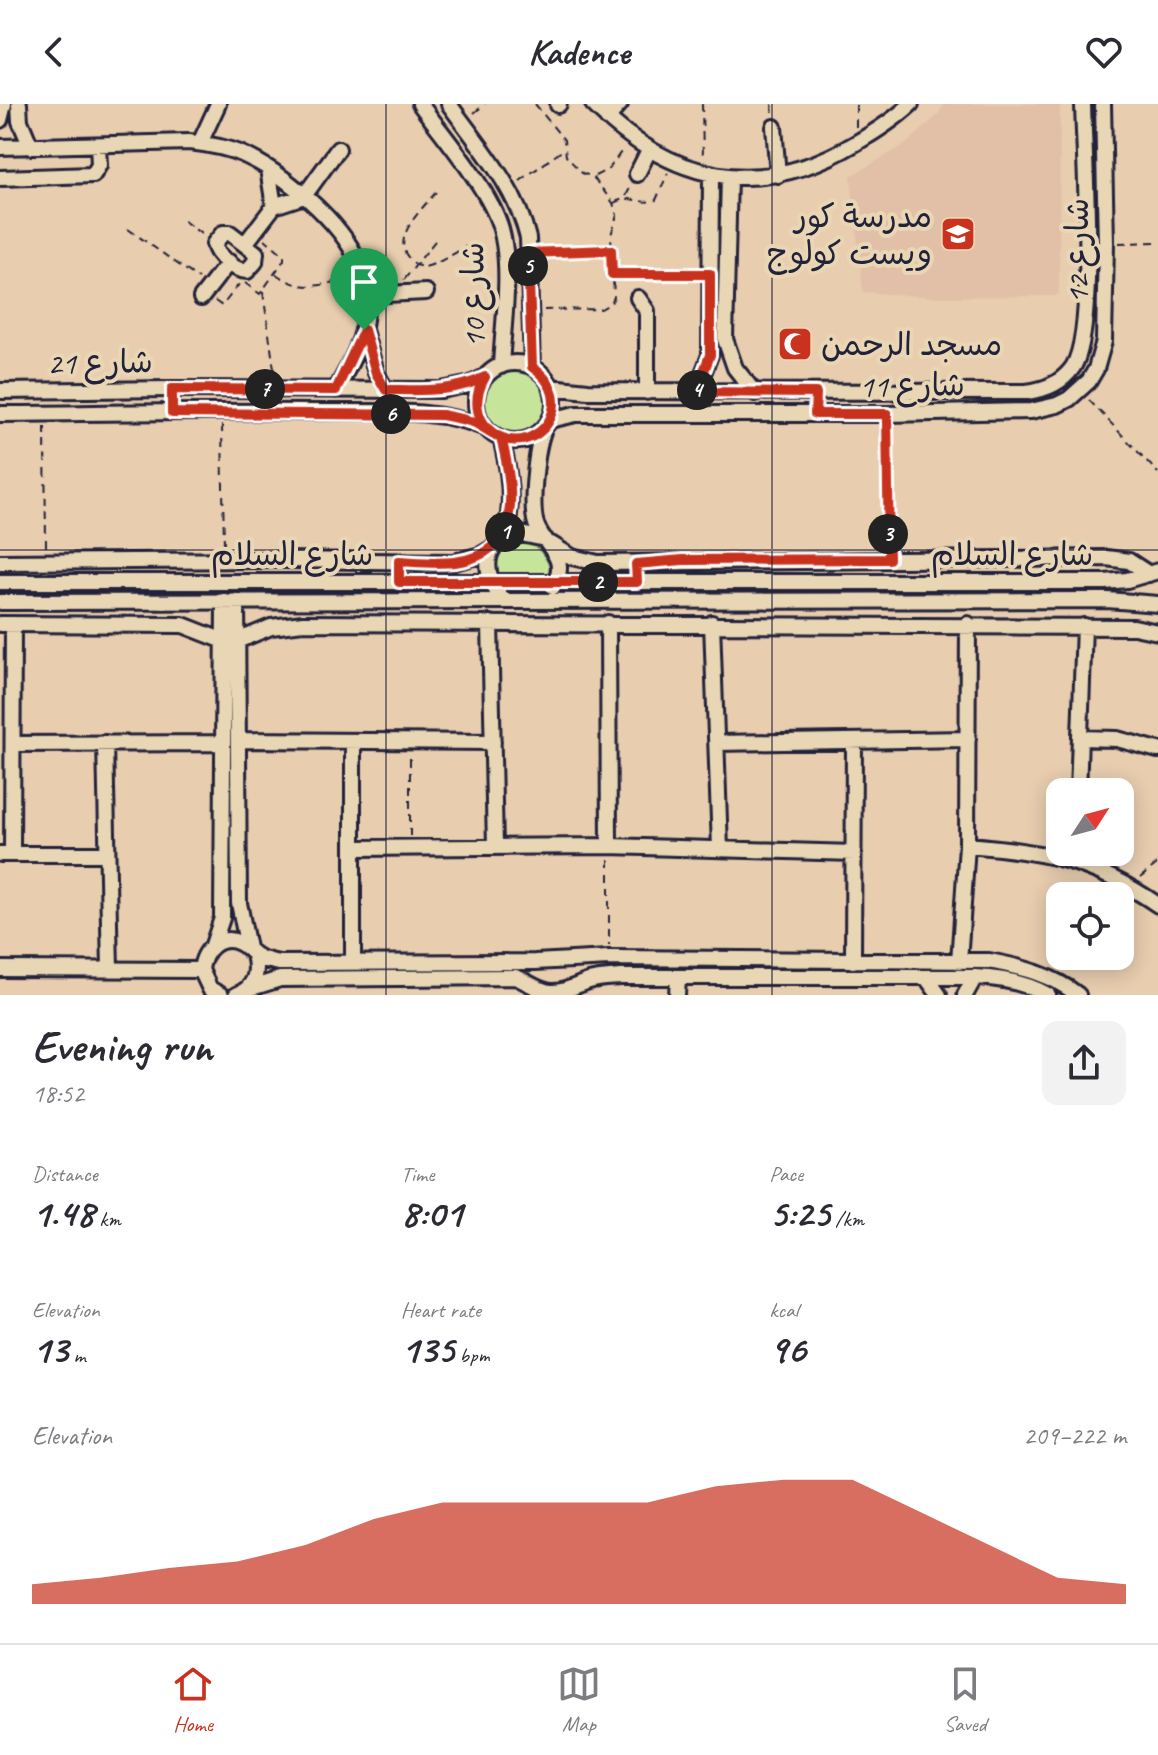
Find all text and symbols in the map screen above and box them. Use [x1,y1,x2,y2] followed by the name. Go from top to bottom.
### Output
[528,29,630,75] text: Kadence
[32,30,76,74] icon: back
[1082,30,1126,74] icon: heart
[767,196,932,275] place label: مدرسة كور ويست كولوج
[1057,198,1100,304] street label: شارع 12
[939,215,977,253] school or university icon: مدرسة كور ويست كولوج
[452,242,497,348] street label: شارع 10
[508,246,548,286] pin: 5
[330,248,398,330] pin
[523,252,533,280] text: 5
[342,260,386,304] icon: arrive
[821,324,1002,365] place label: مسجد الرحمن
[776,325,814,363] mosque icon: مسجد الرحمن
[47,341,153,386] street label: شارع 21
[859,364,965,409] street label: شارع 11
[245,369,285,409] pin: 7
[677,370,717,410] pin: 4
[260,375,270,403] text: 7
[692,376,702,404] text: 4
[371,394,411,434] pin: 6
[386,400,396,428] text: 6
[485,512,525,552] pin: 1
[868,514,908,554] pin: 3
[500,518,510,546] text: 1
[883,520,893,548] text: 3
[211,534,373,578] street label: شارع السلام
[931,534,1093,578] street label: شارع السلام
[578,562,618,602] pin: 2
[593,568,603,596] text: 2
[1046,778,1134,866] north arrow
[1046,778,1134,970] map controls
[1046,882,1134,970] button: locate
[32,1019,212,1074] text: Evening run
[1042,1021,1126,1105] button: share
[32,1077,84,1110] text: 18:52
[32,1160,98,1188] text: Distance
[401,1160,434,1188] text: Time
[769,1160,803,1188] text: Pace
[32,1188,94,1238] text: 1.48
[401,1188,463,1238] text: 8:01
[769,1188,830,1238] text: 5:25
[94,1205,121,1233] text: km
[830,1205,864,1233] text: /km
[32,1296,100,1324] text: Elevation
[401,1296,481,1324] text: Heart rate
[769,1296,798,1324] text: kcal
[32,1324,68,1374] text: 13
[401,1324,454,1374] text: 135
[769,1324,806,1374] text: 96
[68,1341,86,1369] text: m
[454,1341,490,1369] text: bpm
[32,1419,112,1452] text: Elevation
[1023,1419,1126,1452] text: 209–222 m
[171,1662,215,1738] tab: Home
[557,1662,601,1738] tab: Map
[943,1662,987,1738] tab: Saved

